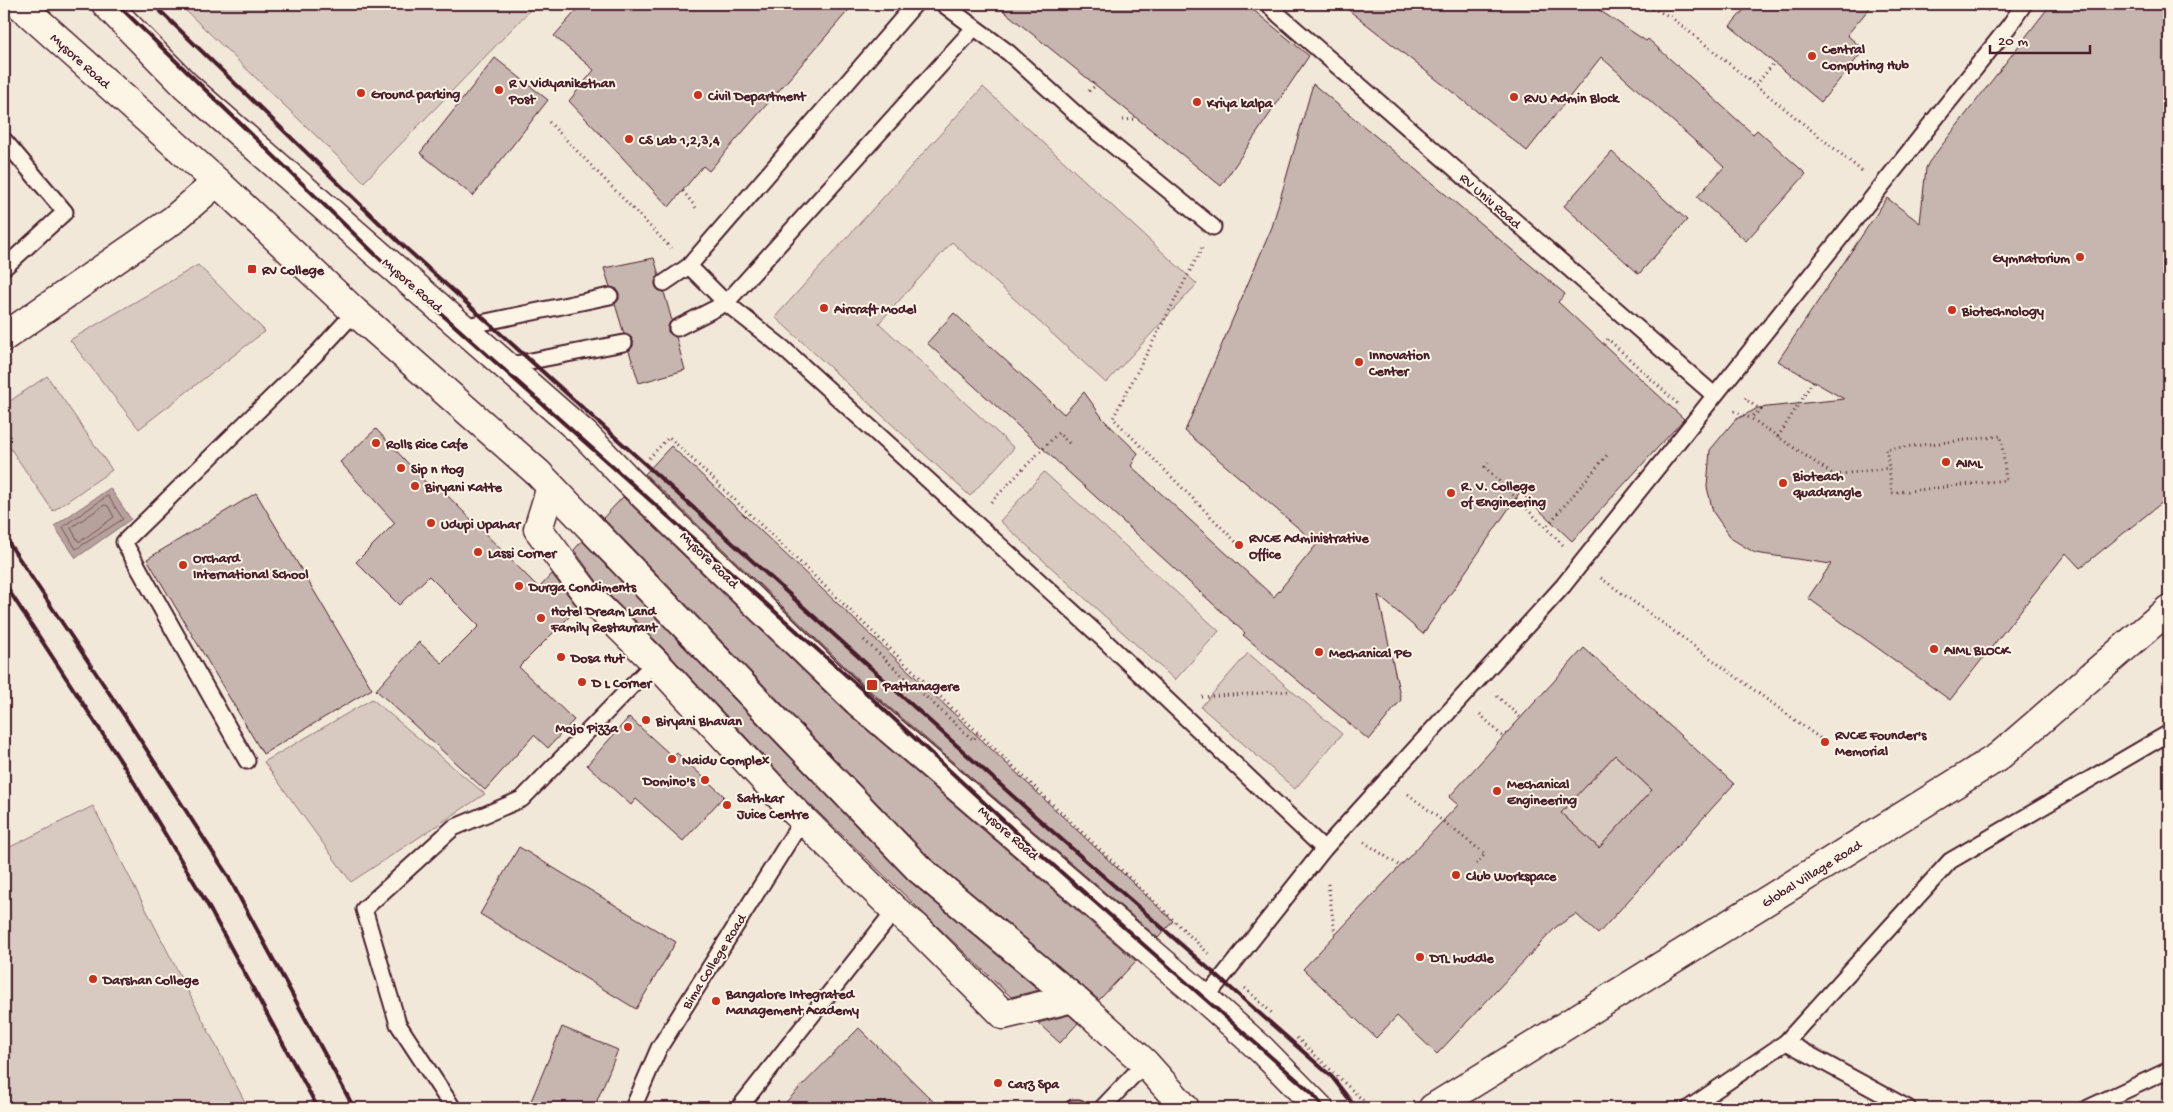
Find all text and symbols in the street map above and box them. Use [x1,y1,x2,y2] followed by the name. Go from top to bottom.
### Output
[1990,22,2090,54] scale bar
[46,30,114,94] street label: Mysore Road
[1998,33,2028,51] text: 20 m
[1821,42,1909,75] place label: Central Computing Hub
[1806,50,1818,62] marker: Central Computing Hub
[508,76,616,109] place label: R V Vidyanikethan Post
[493,84,505,96] marker: R V Vidyanikethan Post
[355,87,367,99] marker: Ground parking
[371,87,460,104] place label: Ground parking
[692,89,704,101] marker: Civil Department
[707,89,807,106] place label: Civil Department
[1508,91,1520,103] marker: RVU Admin Block
[1523,91,1620,108] place label: RVU Admin Block
[1191,96,1203,108] marker: Kriya kalpa
[1206,96,1274,113] place label: Kriya kalpa
[623,133,635,145] marker: CS Lab 1,2,3,4
[638,133,720,150] place label: CS Lab 1,2,3,4
[1455,170,1525,234] street label: RV Univ Road
[1992,251,2070,268] place label: Gymnatorium
[2074,251,2086,263] marker: Gymnatorium
[377,255,447,318] street label: Mysore Road
[246,263,258,275] marker: RV College
[261,263,325,280] place label: RV College
[818,302,830,314] marker: Aircraft Model
[833,302,917,319] place label: Aircraft Model
[1946,304,1958,316] marker: Biotechnology
[1961,304,2044,321] place label: Biotechnology
[1368,348,1430,381] place label: Innovation Center
[1353,356,1365,368] marker: Innovation Center
[370,437,382,449] marker: Rolls Rice Cafe
[385,437,469,454] place label: Rolls Rice Cafe
[1940,456,1952,468] marker: AIML
[1955,456,1983,473] place label: AIML
[395,462,407,474] marker: Sip n Hog
[411,462,464,479] place label: Sip n Hog
[1792,469,1862,502] place label: Bioteach quadrangle
[1777,477,1789,489] marker: Bioteach quadrangle
[1460,479,1546,512] place label: R. V. College of Engineering
[409,480,421,492] marker: Biryani Katte
[424,480,503,497] place label: Biryani Katte
[1445,487,1457,499] marker: R. V. College of Engineering
[425,517,437,529] marker: Udupi Upahar
[441,517,522,534] place label: Udupi Upahar
[675,529,742,594] street label: Mysore Road
[1248,531,1369,564] place label: RVCE Administrative Office
[1233,539,1245,551] marker: RVCE Administrative Office
[472,546,484,558] marker: Lassi Corner
[488,546,558,563] place label: Lassi Corner
[193,551,309,584] place label: Orchard International School
[177,559,189,571] marker: Orchard International School
[513,580,525,592] marker: Durga Condiments
[527,580,637,597] place label: Durga Condiments
[550,604,658,637] place label: Hotel Dream Land Family Restaurant
[535,612,547,624] marker: Hotel Dream Land Family Restaurant
[1928,643,1940,655] marker: AIML BLOCK
[1943,643,2012,660] place label: AIML BLOCK
[1313,646,1325,658] marker: Mechanical PG
[1329,646,1412,663] place label: Mechanical PG
[555,651,567,663] marker: Dosa Hut
[569,651,625,668] place label: Dosa Hut
[576,676,588,688] marker: D L Corner
[590,676,654,693] place label: D L Corner
[865,678,879,692] marker: Pattanagere
[882,679,960,696] place label: Pattanagere
[640,714,652,726] marker: Biryani Bhavan
[655,714,742,731] place label: Biryani Bhavan
[555,721,619,738] place label: Mojo Pizza
[622,721,634,733] marker: Mojo Pizza
[1834,728,1927,761] place label: RVCE Founder's Memorial
[1819,736,1831,748] marker: RVCE Founder's Memorial
[666,753,678,765] marker: Naidu Complex
[682,753,770,770] place label: Naidu Complex
[641,774,696,791] place label: Domino's
[699,774,711,786] marker: Domino's
[1507,777,1577,810] place label: Mechanical Engineering
[1491,785,1503,797] marker: Mechanical Engineering
[736,791,809,824] place label: Sathkar Juice Centre
[721,799,733,811] marker: Sathkar Juice Centre
[973,803,1043,866] street label: Mysore Road
[1759,837,1867,913] street label: Global Village Road
[1450,869,1462,881] marker: Club Workspace
[1465,869,1557,886] place label: Club Workspace
[679,910,752,1014] street label: Bima College Road
[1414,951,1426,963] marker: DTL huddle
[1428,951,1495,968] place label: DTL huddle
[87,973,99,985] marker: Darshan College
[101,973,199,990] place label: Darshan College
[725,987,859,1020] place label: Bangalore Integrated Management Academy
[710,995,722,1007] marker: Bangalore Integrated Management Academy
[992,1077,1004,1089] marker: Carz Spa
[1007,1077,1060,1094] place label: Carz Spa

